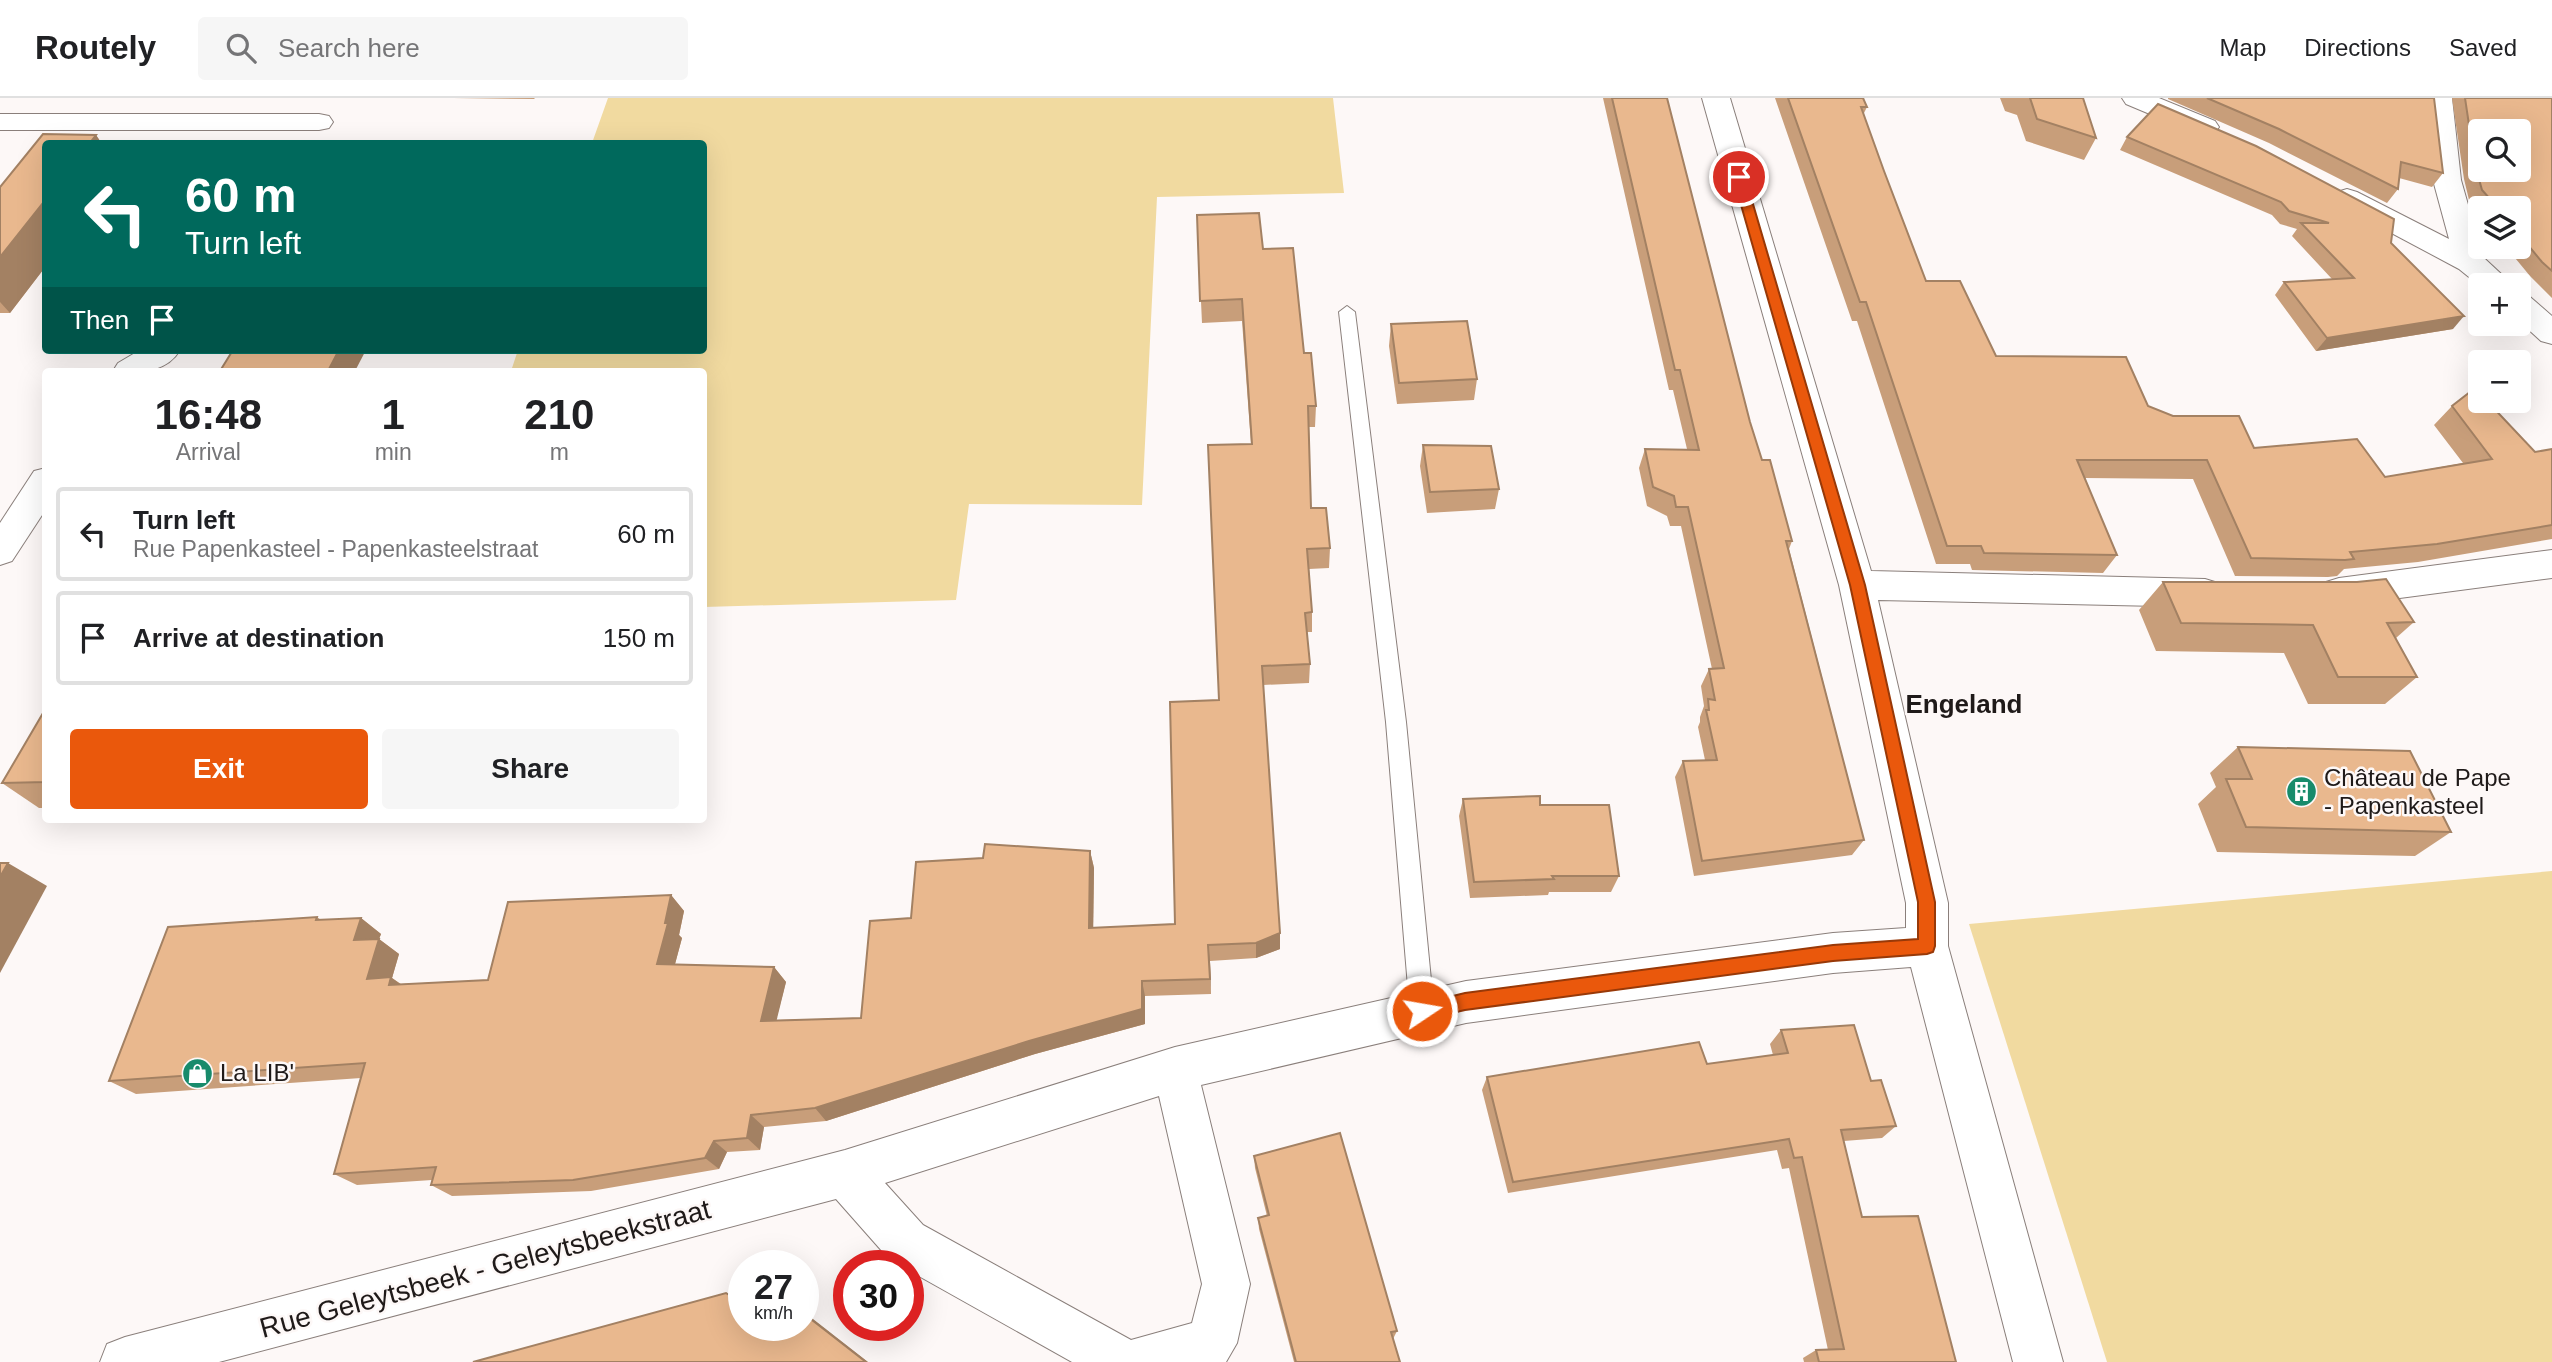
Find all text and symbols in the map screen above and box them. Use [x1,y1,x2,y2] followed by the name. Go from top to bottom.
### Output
[198,17,688,80] search box
[35,29,156,66] text: Routely
[222,29,260,67] icon: search
[278,33,420,63] text: Search here
[2220,34,2266,61] text: Map
[2304,34,2411,61] text: Directions
[2449,34,2517,61] text: Saved
[2468,119,2531,413] map controls
[2468,119,2531,182] button: search
[1709,147,1769,207] pin
[1720,158,1758,196] icon: arrive
[70,168,161,259] icon: left
[185,168,297,222] text: 60 m
[2468,196,2531,259] button: layers
[185,225,301,261] text: Turn left
[2468,273,2531,336] button: +
[143,301,181,339] icon: arrive
[70,305,129,335] text: Then
[2468,350,2531,413] button: −
[155,391,262,438] text: 16:48
[381,391,405,438] text: 1
[524,391,594,438] text: 210
[176,439,241,465] text: Arrival
[375,439,412,465] text: min
[550,439,569,465] text: m
[133,505,235,535] text: Turn left
[74,515,112,553] icon: left
[617,519,675,549] text: 60 m
[133,536,538,562] text: Rue Papenkasteel - Papenkasteelstraat
[74,619,112,657] icon: arrive
[133,623,384,653] text: Arrive at destination
[603,623,675,653] text: 150 m
[1905,689,2023,719] district label: Engeland
[70,729,368,809] button: Exit
[382,729,679,809] button: Share
[2324,764,2511,819] place label: Château de Pape - Papenkasteel
[2284,775,2318,809] building icon: Château de Pape - Papenkasteel
[1385,974,1459,1048] position arrow
[180,1056,214,1090] shop icon: La LIB'
[220,1059,294,1086] place label: La LIB'
[256,1193,714,1344] street label: Rue Geleytsbeek - Geleytsbeekstraat
[833,1250,924,1341] speed limit sign: 30
[754,1267,793,1306] text: 27
[754,1303,793,1323] text: km/h

